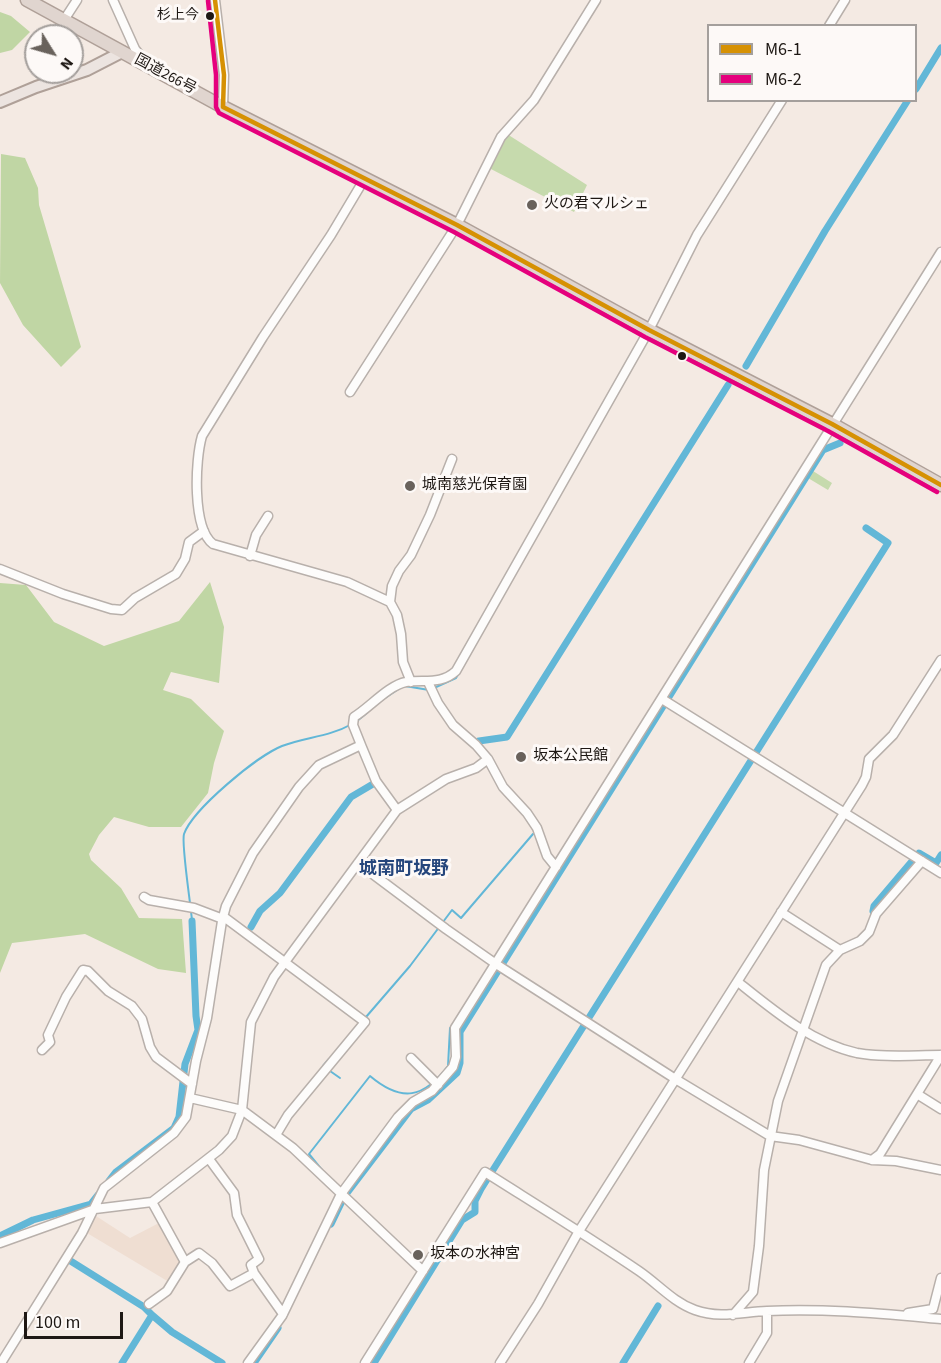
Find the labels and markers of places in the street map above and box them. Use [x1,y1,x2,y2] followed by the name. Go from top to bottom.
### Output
[157,8,199,24] place label: 杉上今
[204,10,216,22] marker: 杉上今
[544,196,649,214] place label: 火の君マルシェ
[525,198,539,212] marker: 火の君マルシェ
[676,350,688,362] unlabelled marker
[422,477,527,495] place label: 城南慈光保育園
[403,479,417,493] marker: 城南慈光保育園
[533,748,608,766] place label: 坂本公民館
[514,750,528,764] marker: 坂本公民館
[430,1246,520,1264] place label: 坂本の水神宮
[411,1248,425,1262] marker: 坂本の水神宮

